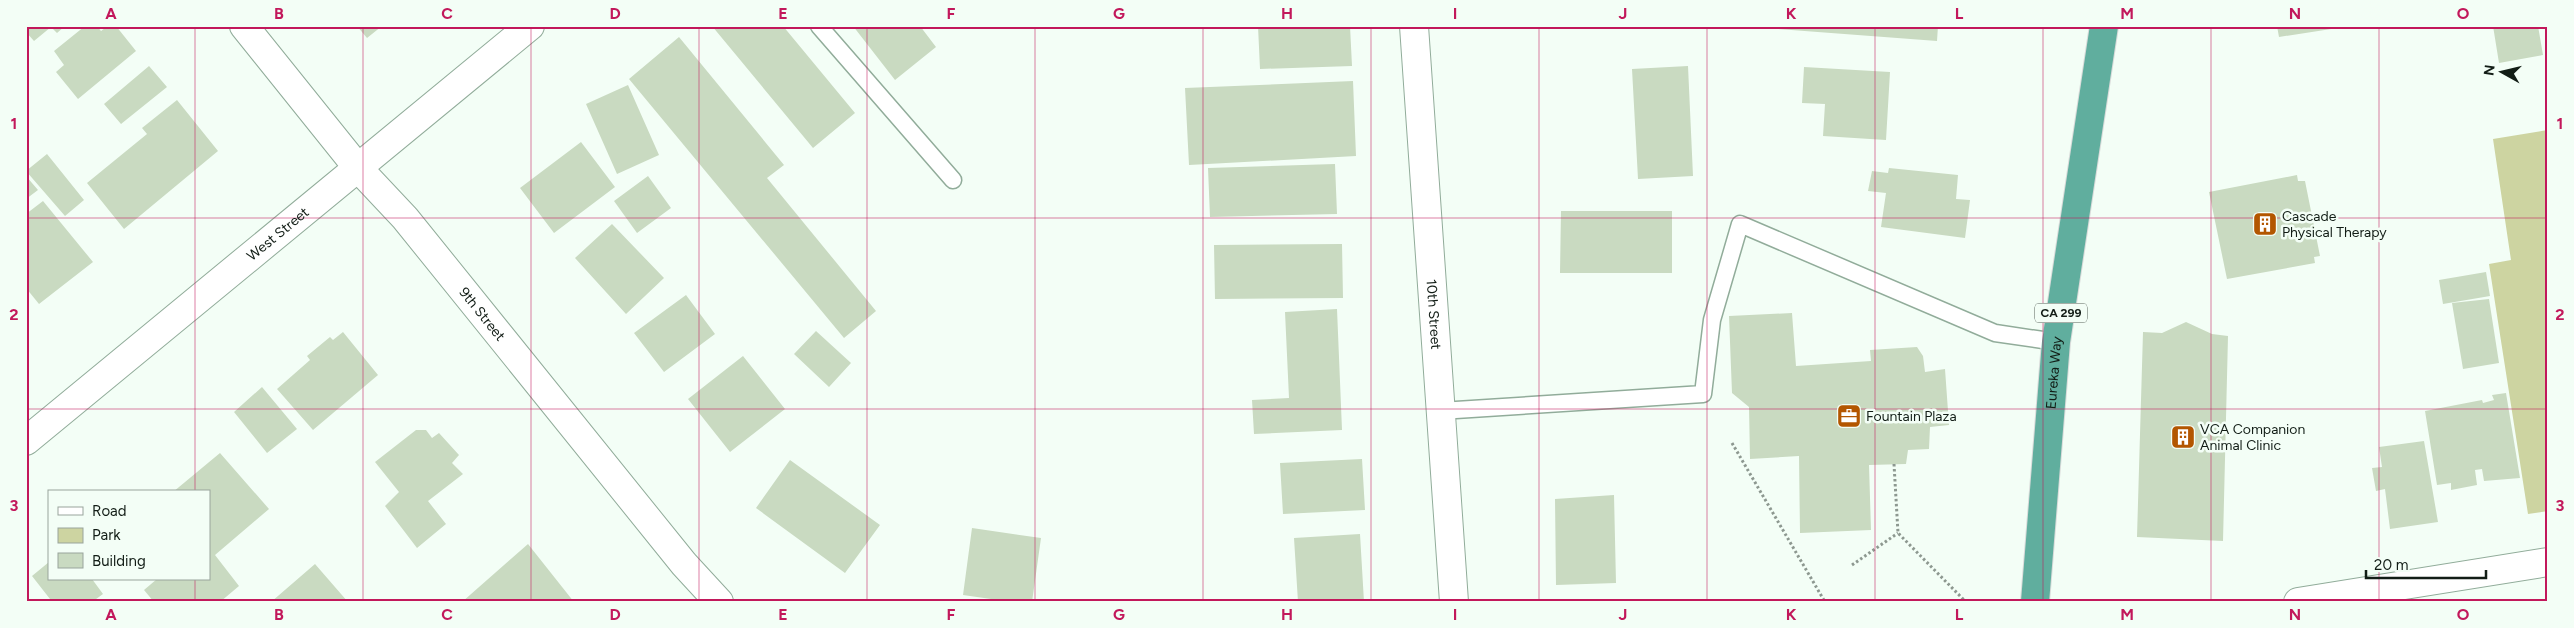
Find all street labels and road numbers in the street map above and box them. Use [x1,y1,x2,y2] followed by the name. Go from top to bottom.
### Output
[243,203,312,264] street label: West Street
[1423,278,1445,350] street label: 10th Street
[456,284,509,344] street label: 9th Street
[2035,304,2087,322] road number: CA 299
[2042,334,2065,410] street label: Eureka Way

